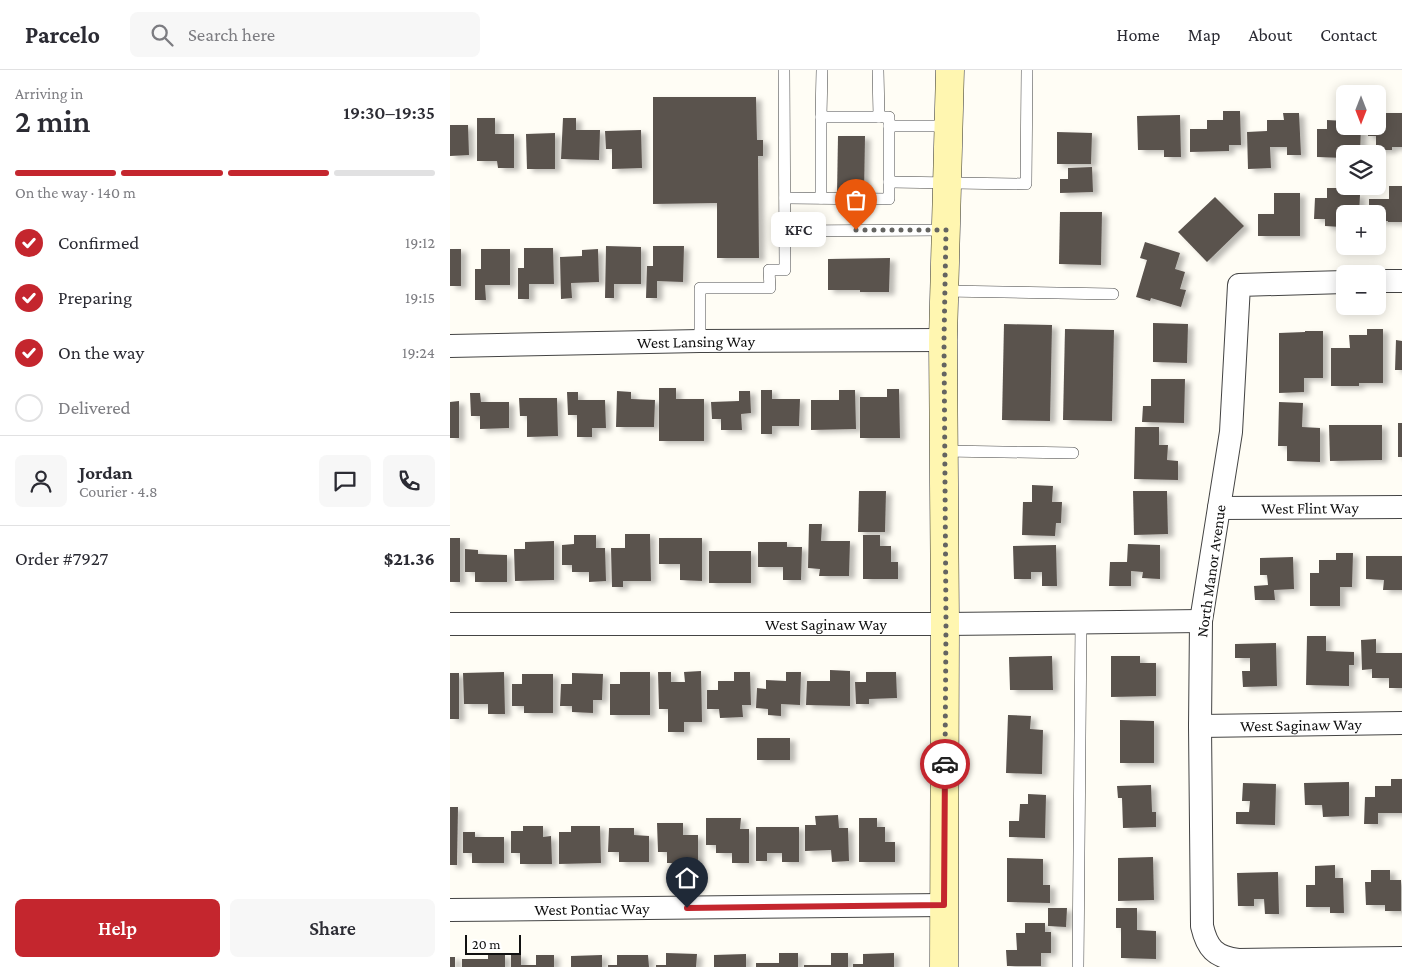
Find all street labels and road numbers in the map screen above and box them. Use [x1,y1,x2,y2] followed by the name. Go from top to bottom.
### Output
[637,332,756,351] street label: West Lansing Way
[1261,499,1359,517] street label: West Flint Way
[1193,503,1229,639] street label: North Manor Avenue
[765,616,888,634] street label: West Saginaw Way
[1240,715,1363,734] street label: West Saginaw Way
[534,899,650,918] street label: West Pontiac Way

